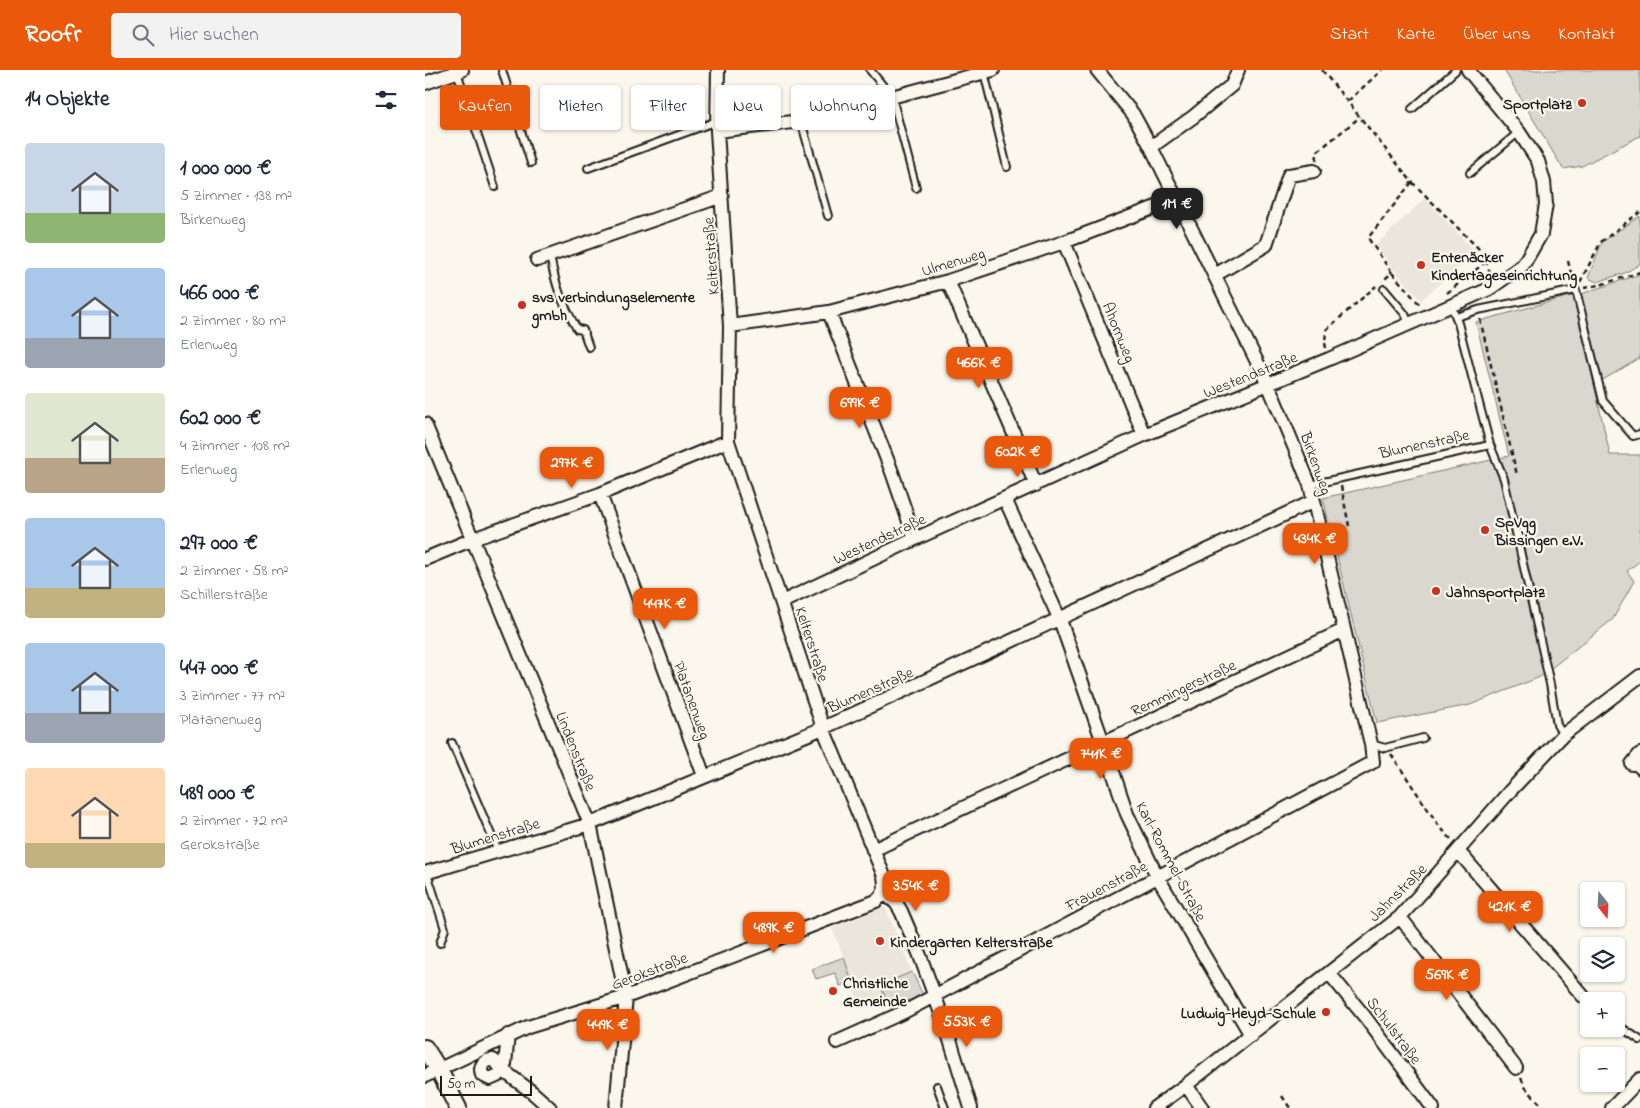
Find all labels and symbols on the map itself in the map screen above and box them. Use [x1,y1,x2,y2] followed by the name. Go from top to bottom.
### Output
[1503,93,1573,117] place label: Sportplatz
[1576,97,1588,109] marker: Sportplatz
[1147,188,1207,230] pin: 1M €
[697,215,727,295] street label: Kelterstraße
[919,242,988,284] street label: Ulmenweg
[1431,246,1577,289] place label: Entenäcker Kindertageseinrichtung
[1415,259,1427,271] marker: Entenäcker Kindertageseinrichtung
[531,286,696,329] place label: svs verbindungselemente gmbh
[516,299,528,311] marker: svs verbindungselemente gmbh
[1095,299,1141,367] street label: Ahornweg
[938,346,1020,389] pin: 466K €
[1200,346,1302,406] street label: Westendstraße
[819,386,901,429] pin: 699K €
[1376,424,1473,466] street label: Blumenstraße
[1292,428,1338,499] street label: Birkenweg
[977,436,1059,478] pin: 602K €
[531,446,613,489] pin: 297K €
[830,507,931,572] street label: Westendstraße
[1494,511,1584,554] place label: SpVgg Bissingen e.V.
[1274,522,1356,565] pin: 434K €
[1479,524,1491,536] marker: SpVgg Bissingen e.V.
[1446,581,1546,605] place label: Jahnsportplatz
[1430,585,1442,597] marker: Jahnsportplatz
[624,588,706,630] pin: 447K €
[788,604,835,686] street label: Kelterstraße
[1127,654,1241,724] street label: Remmingerstraße
[666,658,716,743] street label: Platanenweg
[823,661,918,721] street label: Blumenstraße
[548,709,602,796] street label: Lindenstraße
[1060,738,1142,780] pin: 741K €
[1128,798,1212,927] street label: Karl-Rommel-Straße
[447,812,544,862] street label: Blumenstraße
[1061,855,1153,919] street label: Frauenstraße
[1364,858,1434,928] street label: Jahnstraße
[875,870,957,912] pin: 354K €
[1580,882,1625,928] north arrow
[1469,890,1551,933] pin: 421K €
[733,912,815,954] pin: 489K €
[890,931,1053,956] place label: Kindergarten Kelterstraße
[874,935,886,947] marker: Kindergarten Kelterstraße
[608,946,692,997] street label: Gerokstraße
[1406,958,1488,1001] pin: 569K €
[843,972,909,1014] place label: Christliche Gemeinde
[827,985,839,997] marker: Christliche Gemeinde
[1360,992,1427,1071] street label: Schulstraße
[1181,1002,1317,1027] place label: Ludwig-Heyd-Schule
[926,1006,1008,1048] pin: 553K €
[1320,1006,1332,1018] marker: Ludwig-Heyd-Schule
[567,1008,649,1051] pin: 449K €
[440,1073,533,1096] scale bar

